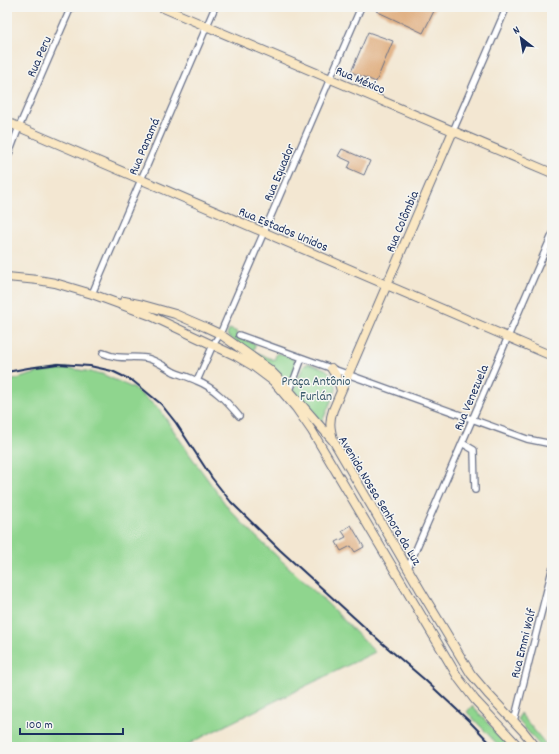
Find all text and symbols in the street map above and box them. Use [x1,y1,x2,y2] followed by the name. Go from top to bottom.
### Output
[501,18,541,58] north arrow
[510,23,524,39] text: N
[23,33,58,81] street label: Rua Peru
[332,62,388,100] street label: Rua México
[125,115,166,179] street label: Rua Panamá
[260,141,301,205] street label: Rua Equador
[382,187,425,256] street label: Rua Colômbia
[235,203,331,258] street label: Rua Estados Unidos
[450,361,495,434] street label: Rua Venezuela
[282,373,351,407] park label: Praça Antônio Furlán
[333,433,425,570] street label: Avenida Nossa Senhora da Luz
[507,606,542,680] street label: Rua Emmi Wolf
[20,710,123,736] scale bar
[26,717,53,734] text: 100 m

